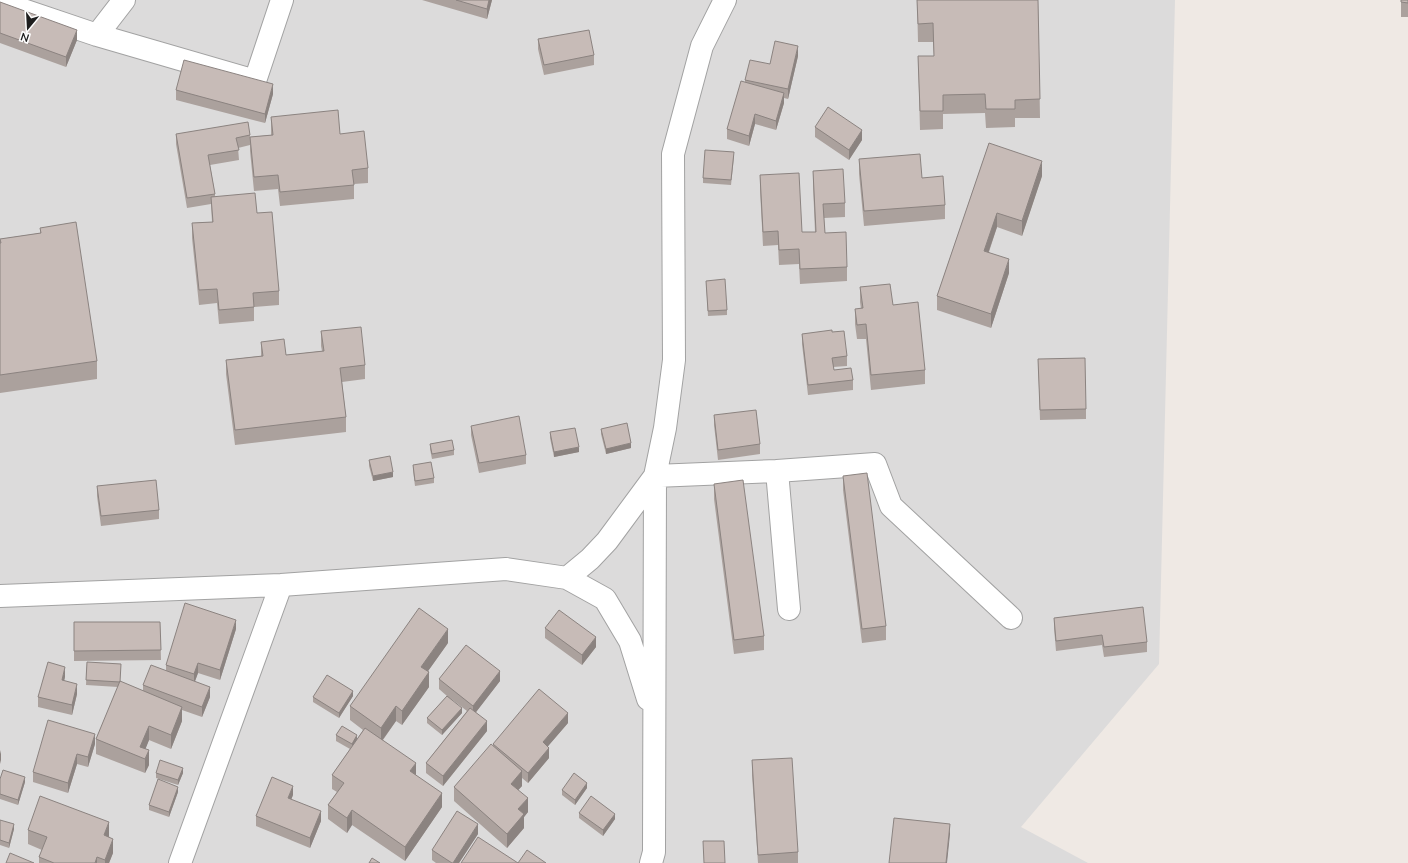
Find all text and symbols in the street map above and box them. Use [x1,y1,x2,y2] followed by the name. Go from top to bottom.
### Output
[8,8,48,48] north arrow
[19,30,31,45] text: N

